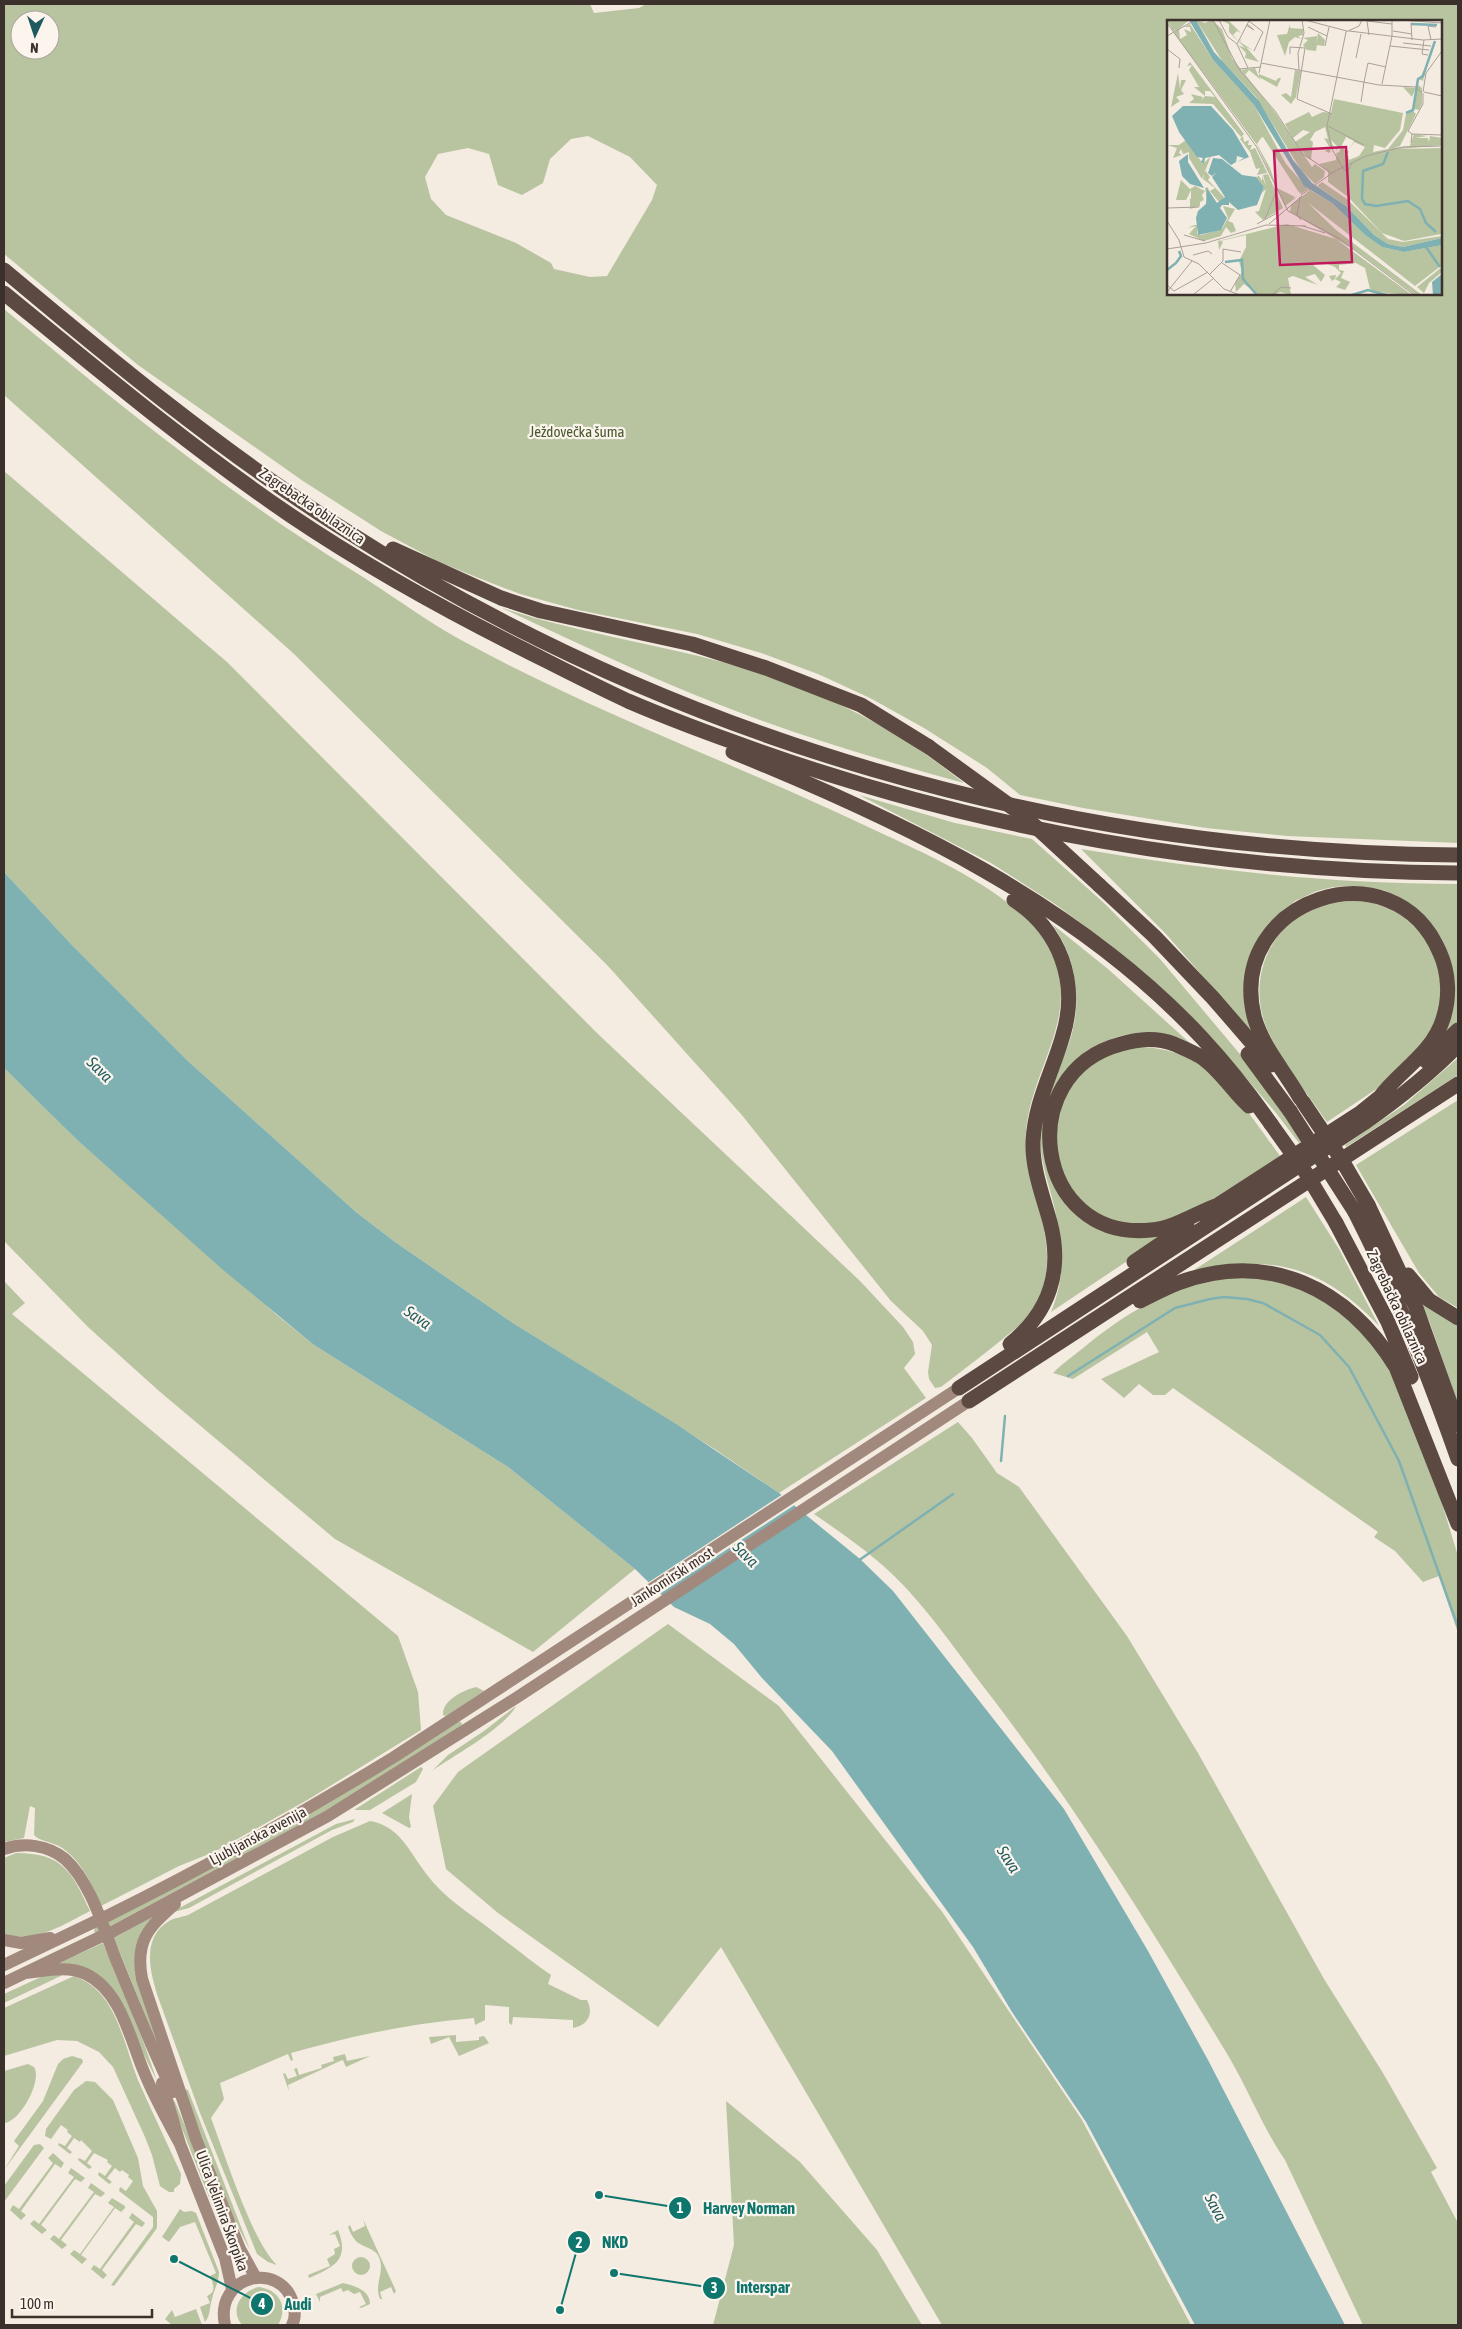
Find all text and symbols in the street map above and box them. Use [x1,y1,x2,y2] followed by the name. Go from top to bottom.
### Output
[10,10,60,60] north arrow
[1167,20,1442,295] inset map
[30,40,39,56] text: N
[529,423,625,440] park label: Ježdovečka šuma
[256,464,368,547] street label: Zagrebačka obilaznica
[83,1052,117,1086] water label: Sava
[1364,1247,1431,1367] street label: Zagrebačka obilaznica
[401,1301,435,1333] water label: Sava
[729,1537,763,1571] water label: Sava
[627,1543,716,1610] street label: Jankomirski most
[206,1803,309,1868] street label: Ljubljanska avenija
[993,1841,1024,1876] water label: Sava
[193,2148,252,2274] street label: Ulica Velimira Škorpika
[1201,2190,1231,2224] water label: Sava
[668,2193,805,2224] callout: Harvey Norman
[676,2199,684,2216] text: 1
[703,2199,795,2217] text: Harvey Norman
[567,2227,638,2258] callout: NKD
[602,2233,628,2251] text: NKD
[575,2234,583,2251] text: 2
[702,2272,800,2303] callout: Interspar
[736,2278,790,2296] text: Interspar
[710,2279,718,2296] text: 3
[12,2286,152,2318] scale bar
[249,2289,321,2320] callout: Audi
[20,2295,54,2312] text: 100 m
[257,2295,266,2312] text: 4
[284,2295,312,2313] text: Audi

